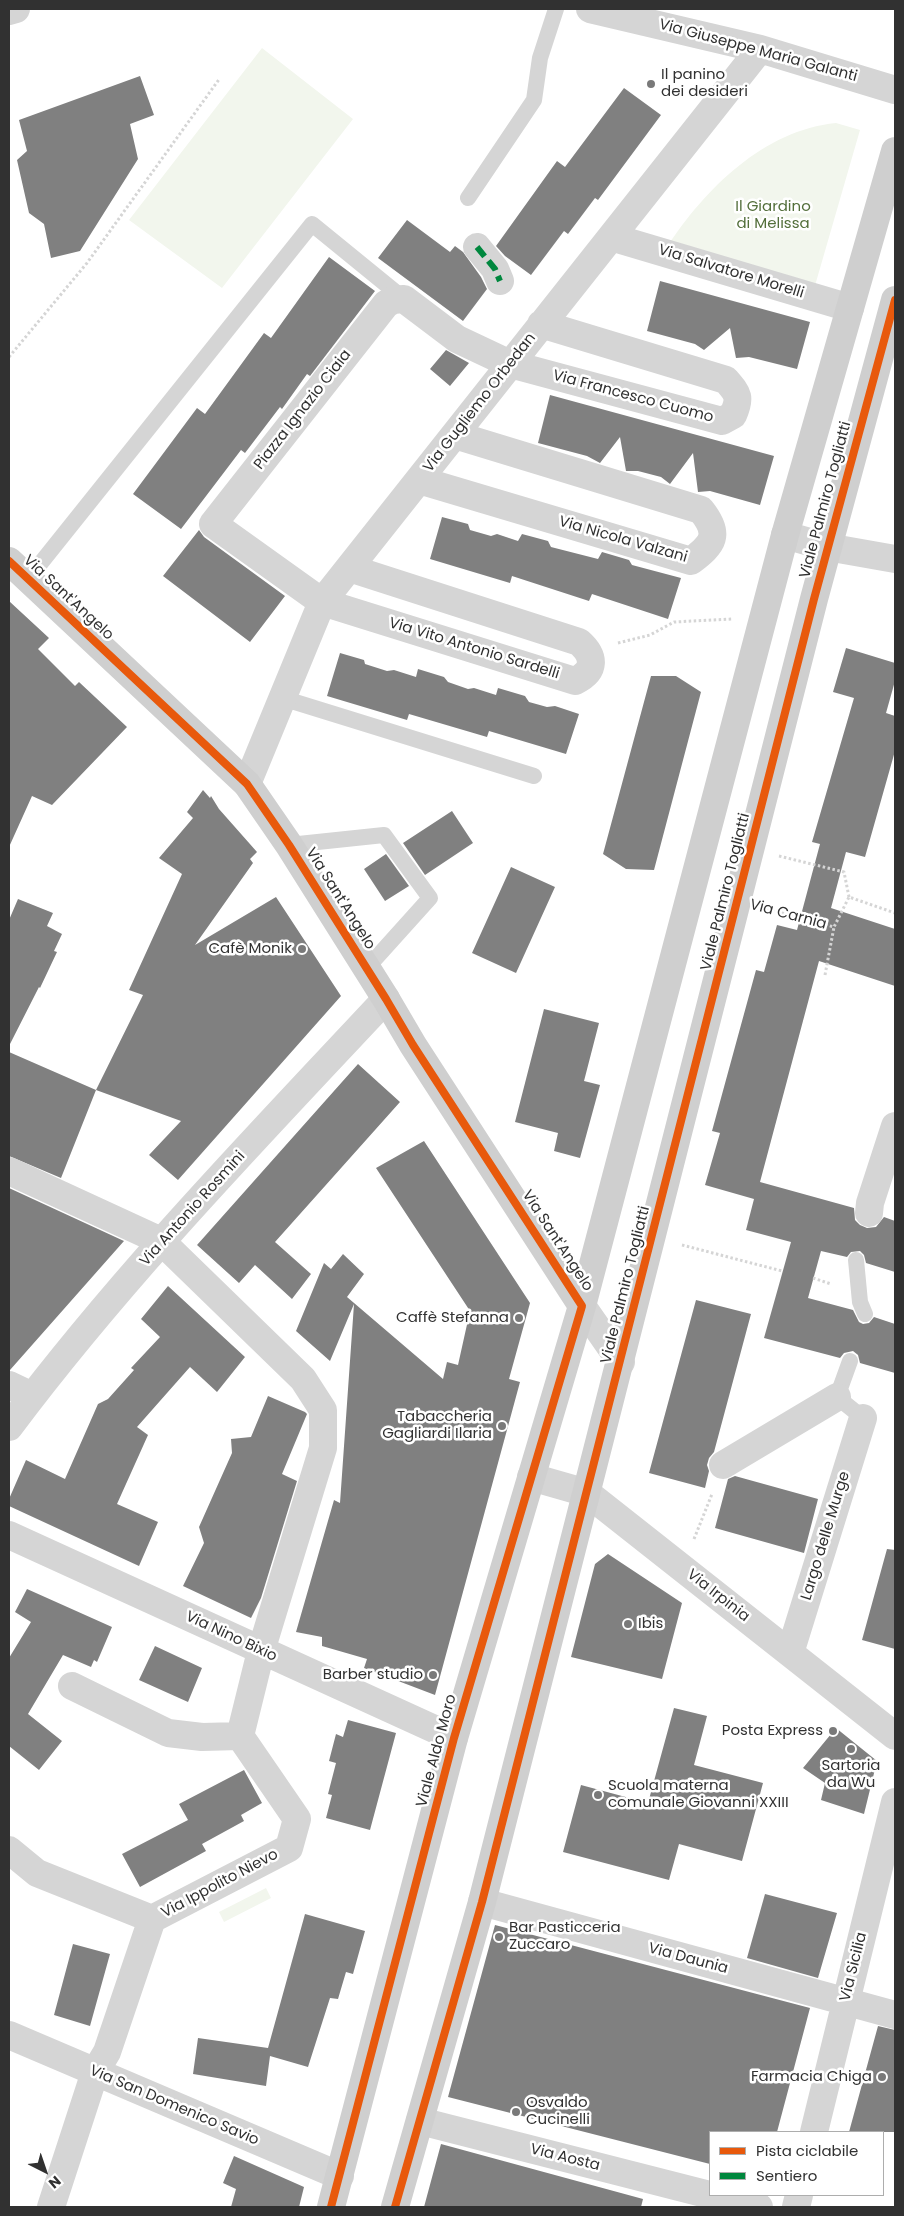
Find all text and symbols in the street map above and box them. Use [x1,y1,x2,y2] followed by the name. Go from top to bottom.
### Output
[657,16,859,86] street label: Via Giuseppe Maria Galanti
[661,66,748,101] place label: Il panino dei desideri
[645,78,657,90] marker: Il panino dei desideri
[735,198,811,233] park label: Il Giardino di Melissa
[656,241,806,303] street label: Via Salvatore Morelli
[420,330,540,476] street label: Via Gugliemo Orbedan
[251,346,355,474] street label: Piazza Ignazio Ciaia
[551,367,715,427] street label: Via Francesco Cuomo
[796,420,856,580] street label: Viale Palmiro Togliatti
[557,513,689,567] street label: Via Nicola Valzani
[19,552,117,644] street label: Via Sant'Angelo
[386,614,562,684] street label: Via Vito Antonio Sardelli
[698,811,754,973] street label: Viale Palmiro Togliatti
[301,845,379,953] street label: Via Sant'Angelo
[748,896,828,934] street label: Via Carnia
[209,940,292,958] place label: Cafè Monik
[296,943,308,955] marker: Cafè Monik
[137,1148,249,1270] street label: Via Antonio Rosmini
[518,1187,596,1295] street label: Via Sant'Angelo
[598,1204,654,1366] street label: Viale Palmiro Togliatti
[396,1309,509,1327] place label: Caffè Stefanna
[513,1312,525,1324] marker: Caffè Stefanna
[382,1408,492,1443] place label: Tabaccheria Gagliardi Ilaria
[496,1420,508,1432] marker: Tabaccheria Gagliardi Ilaria
[798,1469,854,1603] street label: Largo delle Murge
[683,1566,753,1626] street label: Via Irpinia
[182,1608,280,1666] street label: Via Nino Bixio
[638,1615,663,1633] place label: Ibis
[622,1618,634,1630] marker: Ibis
[323,1666,423,1684] place label: Barber studio
[427,1669,439,1681] marker: Barber studio
[413,1693,461,1809] street label: Viale Aldo Moro
[722,1722,823,1740] place label: Posta Express
[827,1725,839,1737] marker: Posta Express
[845,1743,857,1755] marker: Sartoria da Wu
[821,1757,881,1792] place label: Sartoria da Wu
[608,1777,789,1812] place label: Scuola materna comunale Giovanni XXIII
[592,1789,604,1801] marker: Scuola materna comunale Giovanni XXIII
[159,1846,281,1922] street label: Via Ippolito Nievo
[509,1919,621,1954] place label: Bar Pasticceria Zuccaro
[837,1930,871,2004] street label: Via Sicilia
[493,1931,505,1943] marker: Bar Pasticceria Zuccaro
[646,1940,730,1978] street label: Via Daunia
[87,2062,261,2150] street label: Via San Domenico Savio
[751,2068,872,2086] place label: Farmacia Chiga
[876,2071,888,2083] marker: Farmacia Chiga
[526,2094,590,2129] place label: Osvaldo Cucinelli
[510,2106,522,2118] marker: Osvaldo Cucinelli
[709,2131,884,2196] legend
[756,2140,858,2161] text: Pista ciclabile
[528,2141,602,2175] street label: Via Aosta
[20,2146,70,2196] north arrow
[756,2165,817,2186] text: Sentiero
[44,2171,65,2193] text: N

